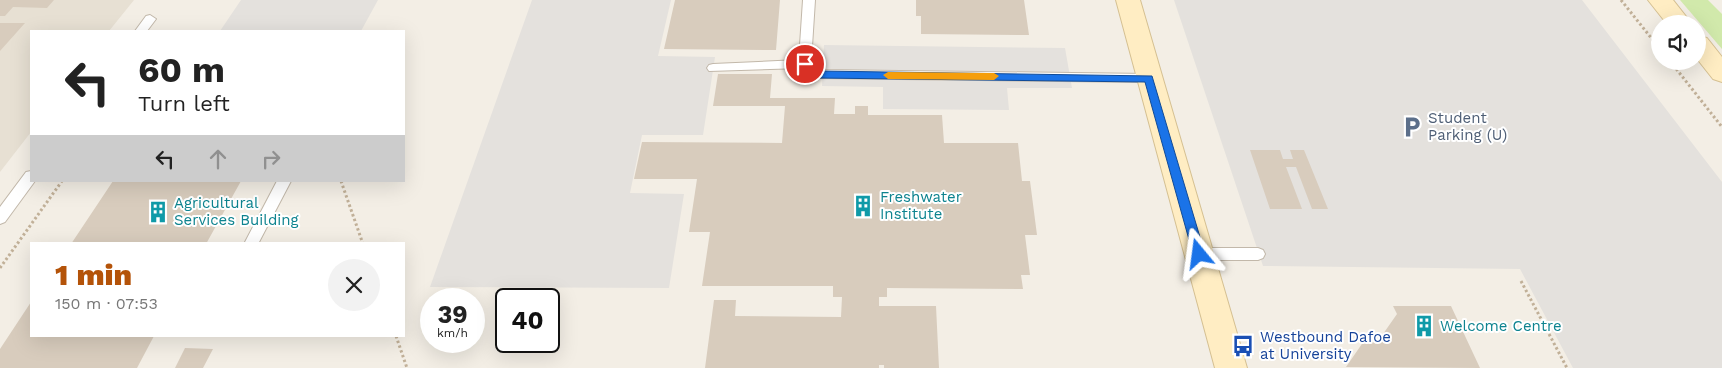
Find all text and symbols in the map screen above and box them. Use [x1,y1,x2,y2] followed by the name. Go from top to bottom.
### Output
[1651,15,1706,70] map controls
[1651,15,1706,70] button: sound
[784,43,826,85] pin
[138,49,225,91] text: 60 m
[55,50,120,115] icon: left
[791,50,819,78] icon: arrive
[138,91,230,116] text: Turn left
[1428,109,1507,144] place label: Student Parking (U)
[1399,114,1425,140] parking icon: Student Parking (U)
[151,145,179,173] icon: left
[204,145,232,173] icon: ahead
[257,145,285,173] icon: right
[880,188,962,223] place label: Freshwater Institute
[850,193,876,219] building icon: Freshwater Institute
[174,194,299,229] place label: Agricultural Services Building
[145,199,171,225] building icon: Agricultural Services Building
[1172,227,1224,279] position arrow
[55,257,132,292] text: 1 min
[328,259,380,311] button: close
[495,288,560,353] speed limit sign: 40
[55,294,158,313] text: 150 m · 07:53
[437,300,468,329] text: 39
[1411,313,1437,339] building icon: Welcome Centre
[1440,317,1562,335] place label: Welcome Centre
[437,326,468,340] text: km/h
[1260,328,1391,363] place label: Westbound Dafoe at University
[1230,333,1256,359] bus stop icon: Westbound Dafoe at University

